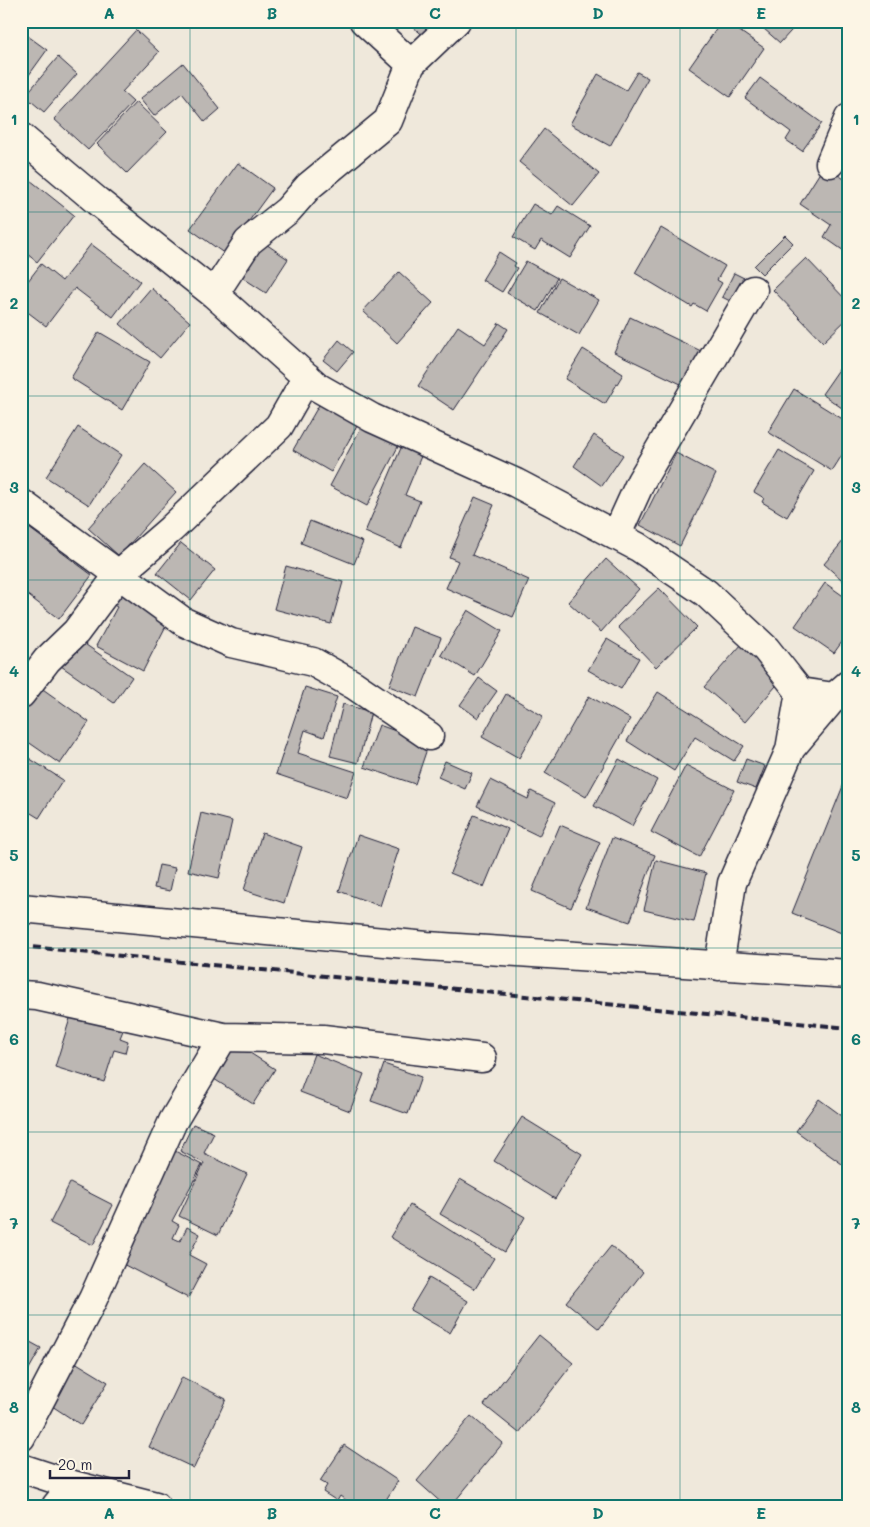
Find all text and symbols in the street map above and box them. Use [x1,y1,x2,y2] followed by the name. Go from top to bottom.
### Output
[103,2,115,23] text: A
[267,2,277,23] text: B
[429,2,441,23] text: C
[592,2,604,23] text: D
[756,2,766,23] text: E
[10,108,18,129] text: 1
[852,108,860,129] text: 1
[10,292,19,313] text: 2
[852,292,861,313] text: 2
[9,476,19,497] text: 3
[851,476,861,497] text: 3
[9,660,19,681] text: 4
[851,660,861,681] text: 4
[9,844,19,865] text: 5
[851,844,861,865] text: 5
[9,1028,19,1049] text: 6
[851,1028,861,1049] text: 6
[10,1212,19,1233] text: 7
[852,1212,861,1233] text: 7
[9,1396,19,1417] text: 8
[851,1396,861,1417] text: 8
[50,1447,129,1479] scale bar
[58,1454,92,1474] text: 20 m
[103,1502,115,1523] text: A
[267,1502,277,1523] text: B
[429,1502,441,1523] text: C
[592,1502,604,1523] text: D
[756,1502,766,1523] text: E

